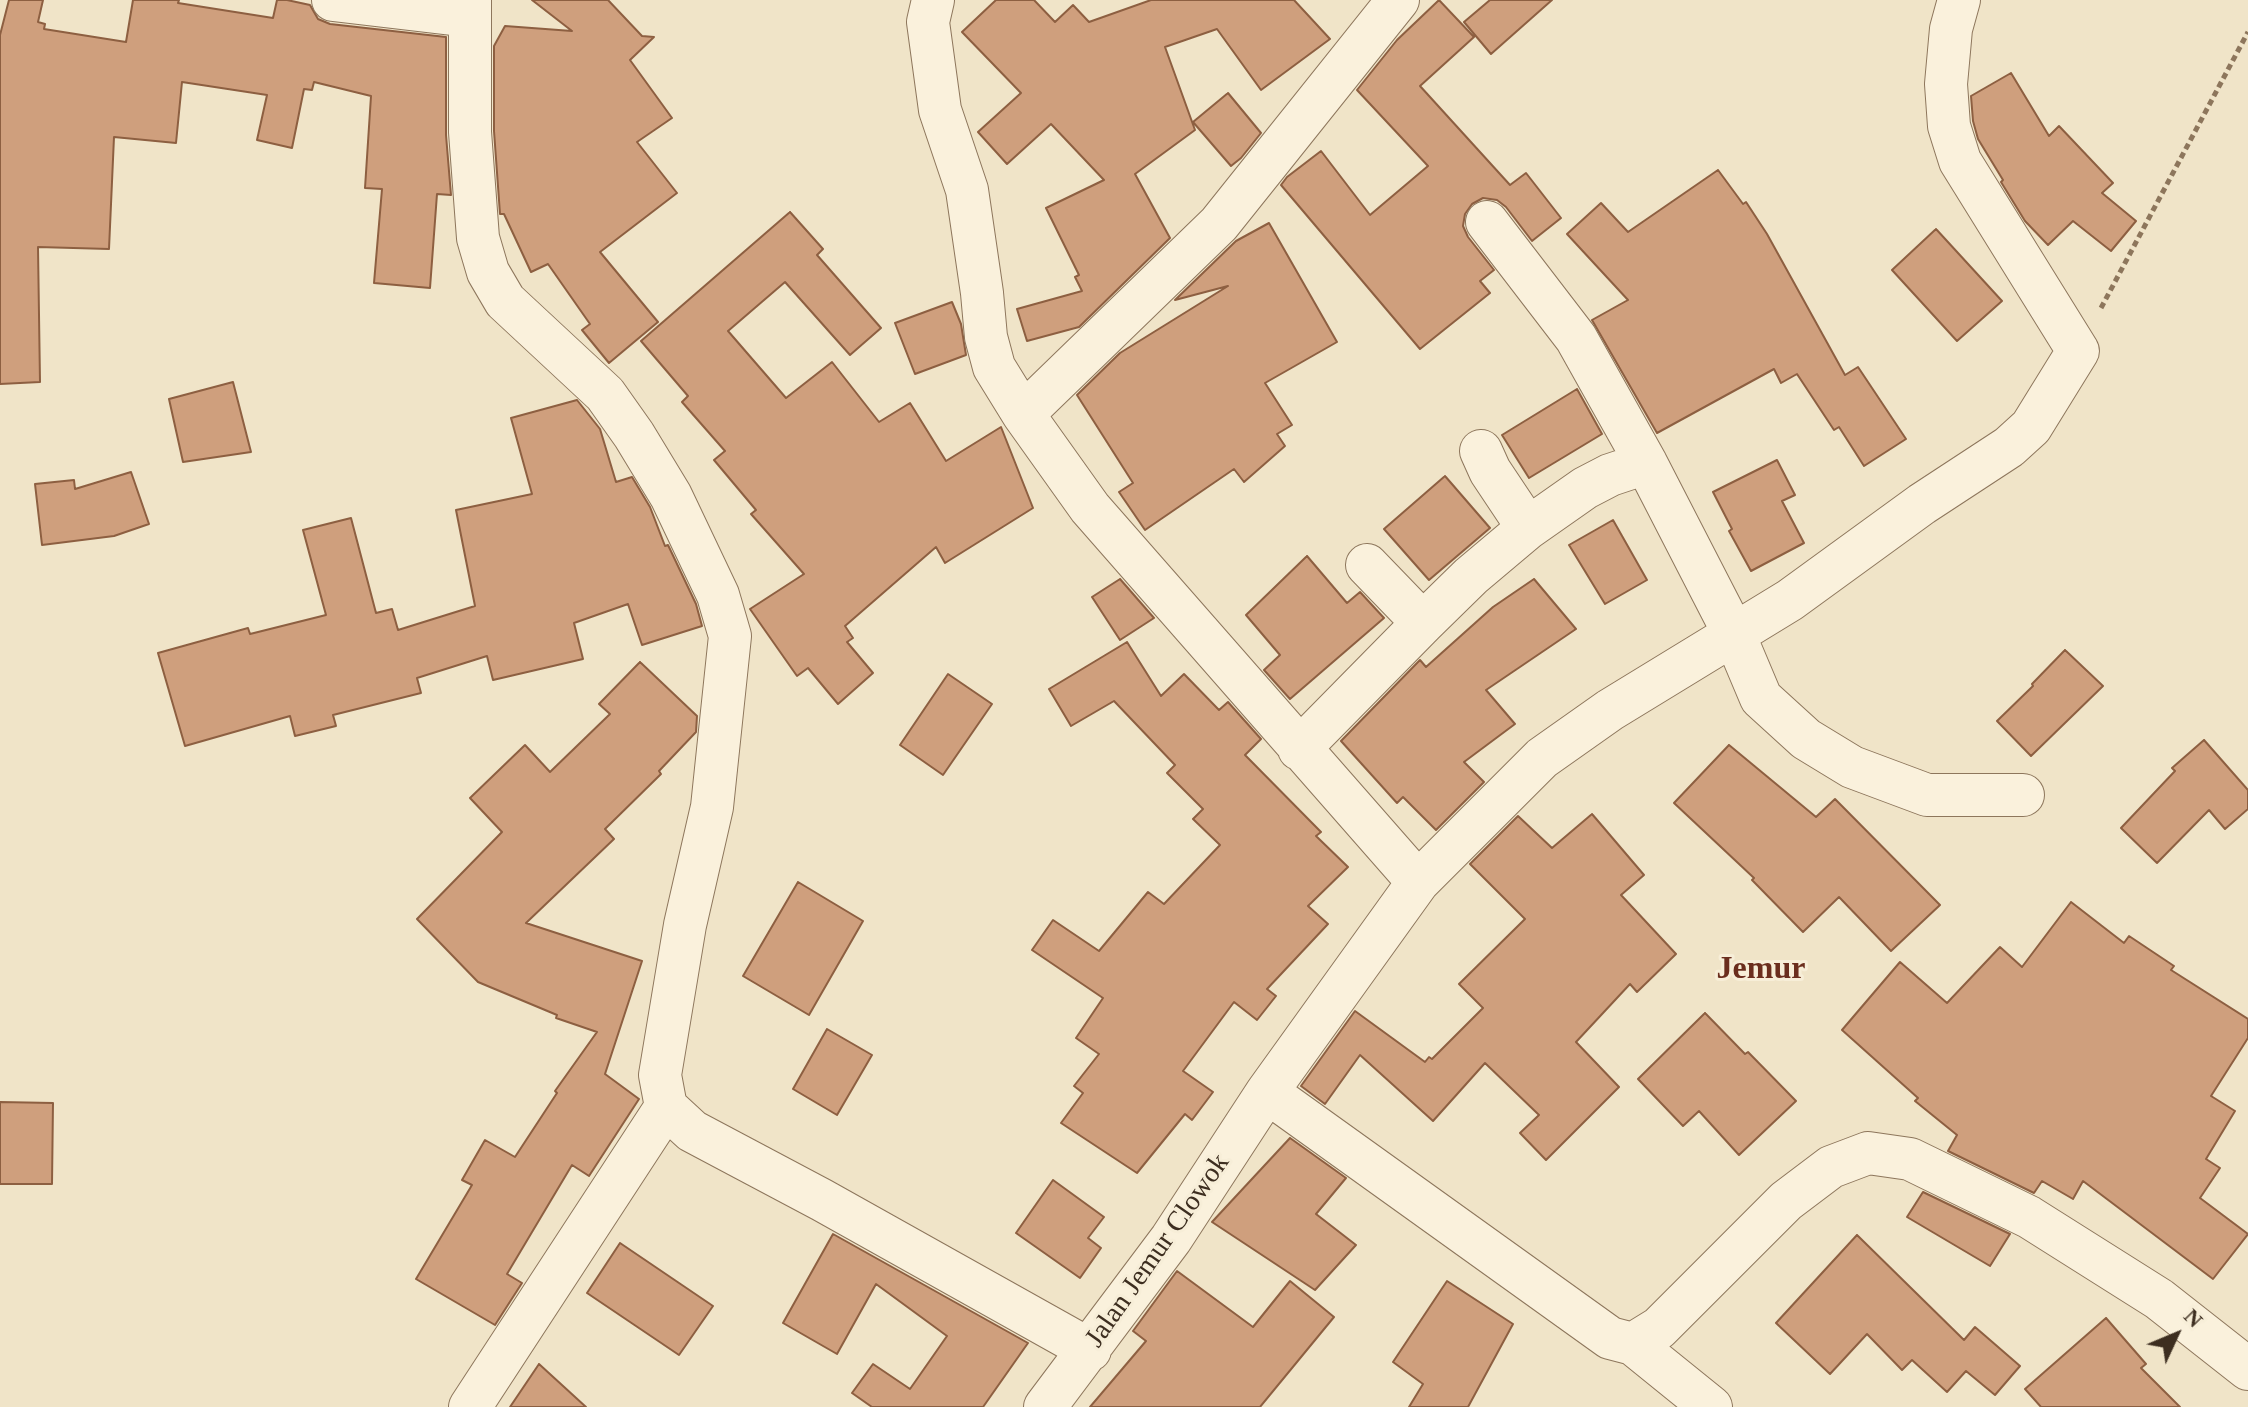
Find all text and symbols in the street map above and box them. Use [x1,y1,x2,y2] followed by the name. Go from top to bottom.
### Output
[1717,951,1805,989] district label: Jemur
[1079,1148,1237,1354] street label: Jalan Jemur Clowok
[2136,1295,2216,1375] north arrow
[2179,1304,2208,1332] text: N

